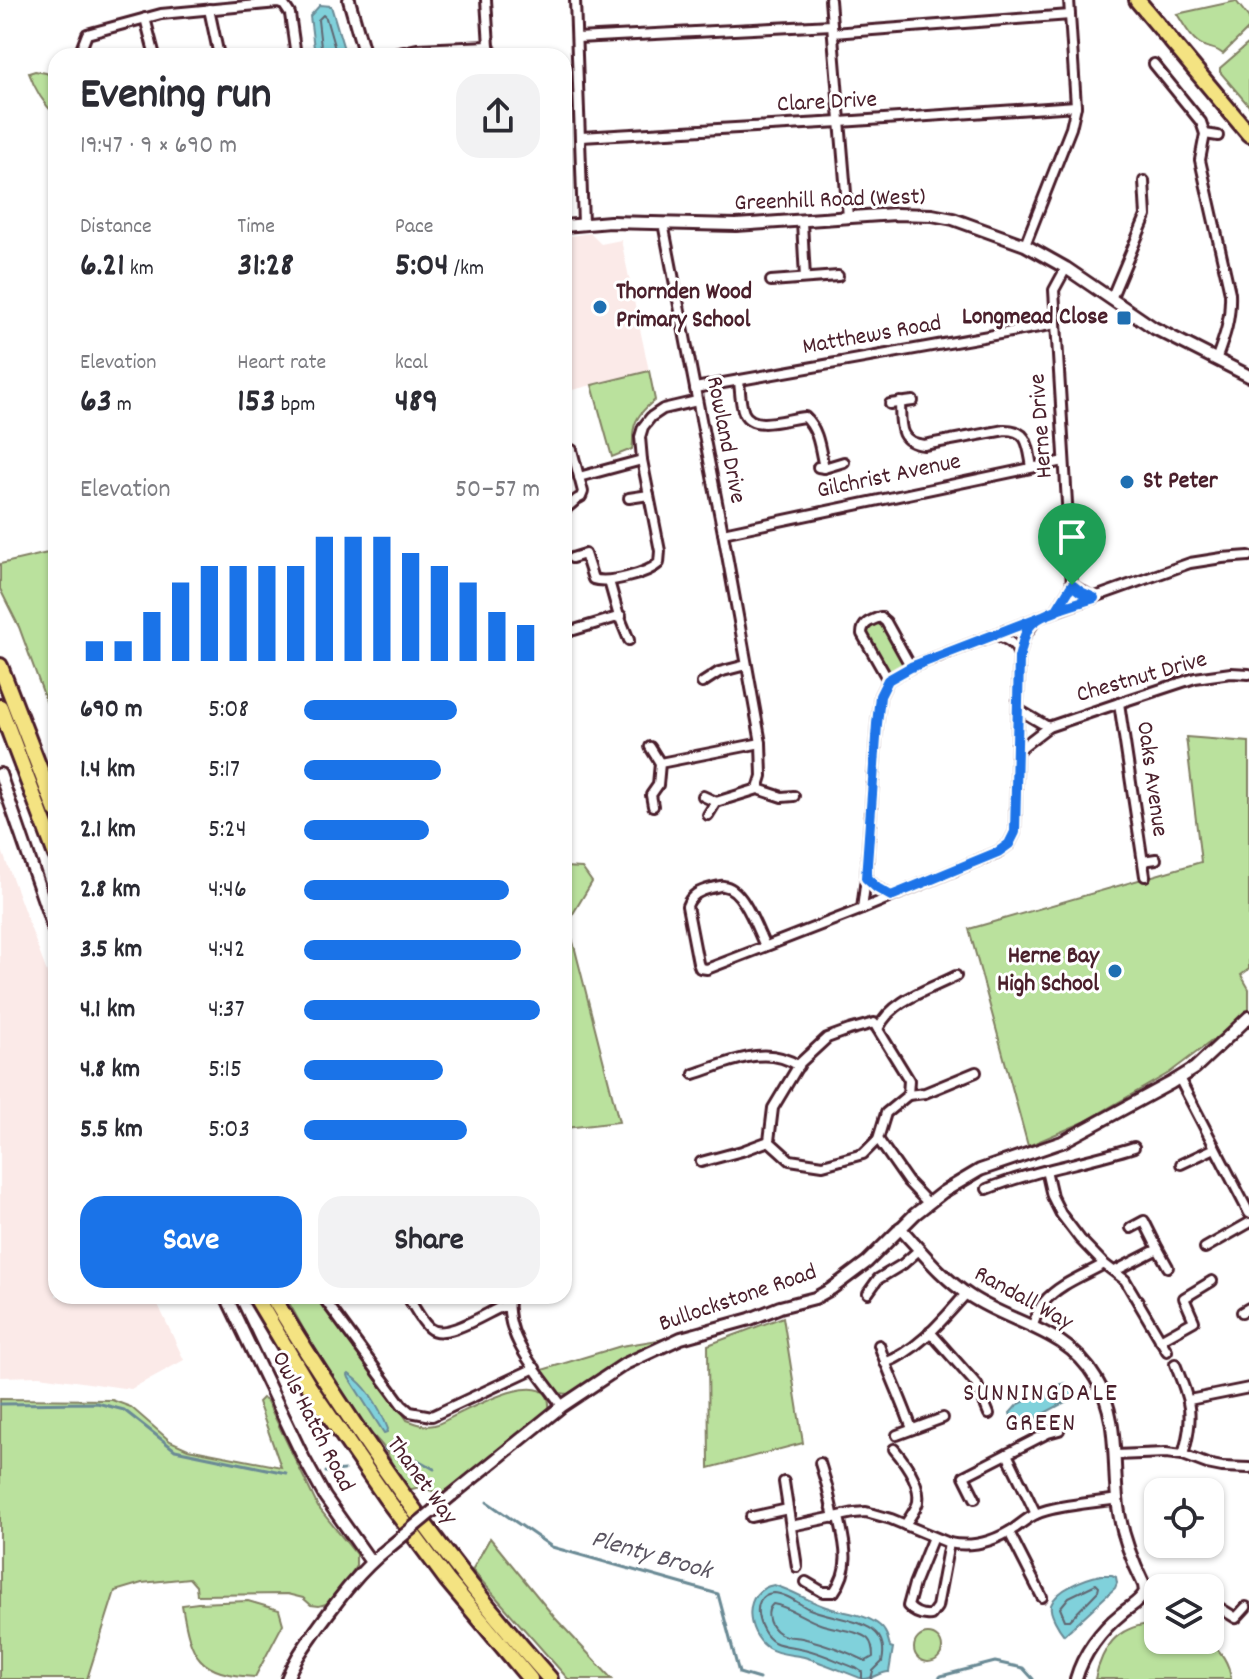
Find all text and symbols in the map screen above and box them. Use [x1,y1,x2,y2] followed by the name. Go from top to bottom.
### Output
[80,66,271,129] text: Evening run
[456,74,540,158] button: share
[776,83,878,123] street label: Clare Drive
[80,128,237,165] text: 19:47 · 9 × 690 m
[734,181,926,221] street label: Greenhill Road (West)
[80,212,152,243] text: Distance
[237,212,275,243] text: Time
[395,212,434,243] text: Pace
[80,243,125,292] text: 6.21
[237,243,294,292] text: 31:28
[395,243,449,292] text: 5:04
[125,254,154,285] text: km
[449,254,484,285] text: /km
[616,276,752,338] place label: Thornden Wood Primary School
[591,298,609,316] marker: Thornden Wood Primary School
[962,301,1108,335] place label: Longmead Close
[800,307,944,365] street label: Matthews Road
[1115,309,1133,327] marker: Longmead Close
[80,348,157,379] text: Elevation
[237,348,326,379] text: Heart rate
[395,348,428,379] text: kcal
[1021,372,1063,480] street label: Herne Drive
[696,373,754,507] street label: Rowland Drive
[80,379,112,428] text: 63
[237,379,276,428] text: 153
[395,379,438,428] text: 489
[112,390,132,421] text: m
[276,390,315,421] text: bpm
[814,445,964,509] street label: Gilchrist Avenue
[1143,465,1219,499] place label: St Peter
[80,472,170,509] text: Elevation
[455,472,540,509] text: 50–57 m
[1118,473,1136,491] marker: St Peter
[1038,503,1106,585] pin
[1050,515,1094,559] icon: arrive
[1073,643,1211,713] street label: Chestnut Drive
[80,692,143,729] text: 690 m
[208,692,249,729] text: 5:08
[1126,719,1176,839] street label: Oaks Avenue
[80,752,135,789] text: 1.4 km
[208,752,240,789] text: 5:17
[80,812,136,849] text: 2.1 km
[208,812,247,849] text: 5:24
[80,872,141,909] text: 2.8 km
[208,872,247,909] text: 4:46
[80,932,142,969] text: 3.5 km
[208,932,245,969] text: 4:42
[997,940,1100,1002] place label: Herne Bay High School
[1106,962,1124,980] marker: Herne Bay High School
[80,992,135,1029] text: 4.1 km
[208,992,245,1029] text: 4:37
[80,1052,140,1089] text: 4.8 km
[208,1052,242,1089] text: 5:15
[80,1112,143,1149] text: 5.5 km
[208,1112,250,1149] text: 5:03
[80,1196,302,1288] button: Save
[318,1196,540,1288] button: Share
[654,1256,822,1342] street label: Bullockstone Road
[967,1258,1080,1341] street label: Randall Way
[262,1346,362,1498] street label: Owls Hatch Road
[963,1376,1119,1443] district label: SUNNINGDALE GREEN
[377,1430,466,1534] street label: Thanet Way
[1144,1478,1224,1654] map controls
[1144,1478,1224,1558] button: locate
[587,1521,718,1591] water label: Plenty Brook
[1144,1574,1224,1654] button: layers

